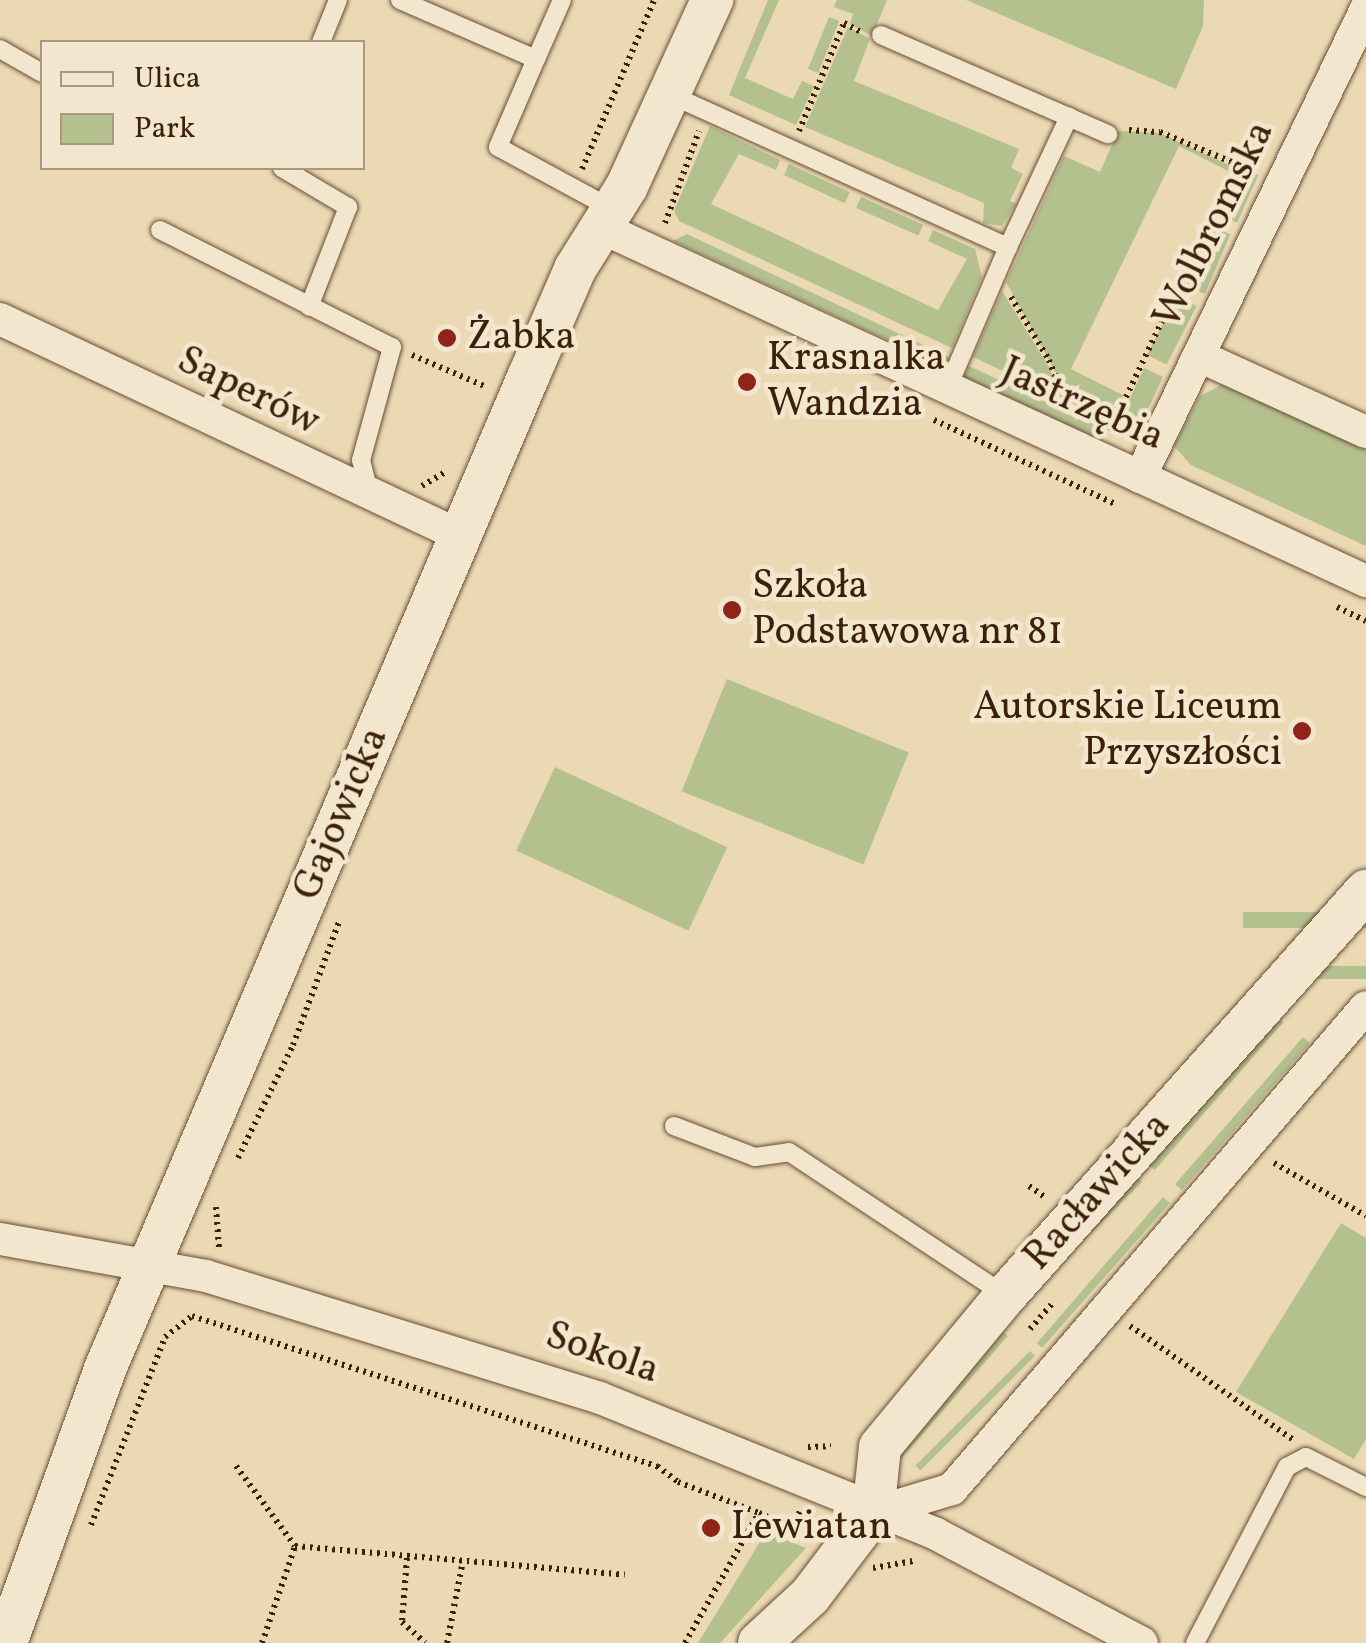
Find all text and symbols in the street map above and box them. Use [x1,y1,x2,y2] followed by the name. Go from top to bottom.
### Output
[40,40,365,170] legend
[134,58,201,100] text: Ulica
[134,108,195,150] text: Park
[1144,114,1286,336] street label: Wolbromska
[467,314,575,362] place label: Żabka
[436,327,458,349] marker: Żabka
[767,335,945,429] place label: Krasnalka Wandzia
[169,337,327,447] street label: Saperów
[993,348,1171,462] street label: Jastrzębia
[736,371,758,393] marker: Krasnalka Wandzia
[752,563,1063,657] place label: Szkoła Podstawowa nr 81
[721,599,743,621] marker: Szkoła Podstawowa nr 81
[973,684,1282,778] place label: Autorskie Liceum Przyszłości
[284,720,400,908] street label: Gajowicka
[1291,720,1313,742] marker: Autorskie Liceum Przyszłości
[1014,1103,1182,1281] street label: Racławicka
[539,1312,665,1396] street label: Sokola
[731,1504,892,1552] place label: Lewiatan
[700,1517,722,1539] marker: Lewiatan

